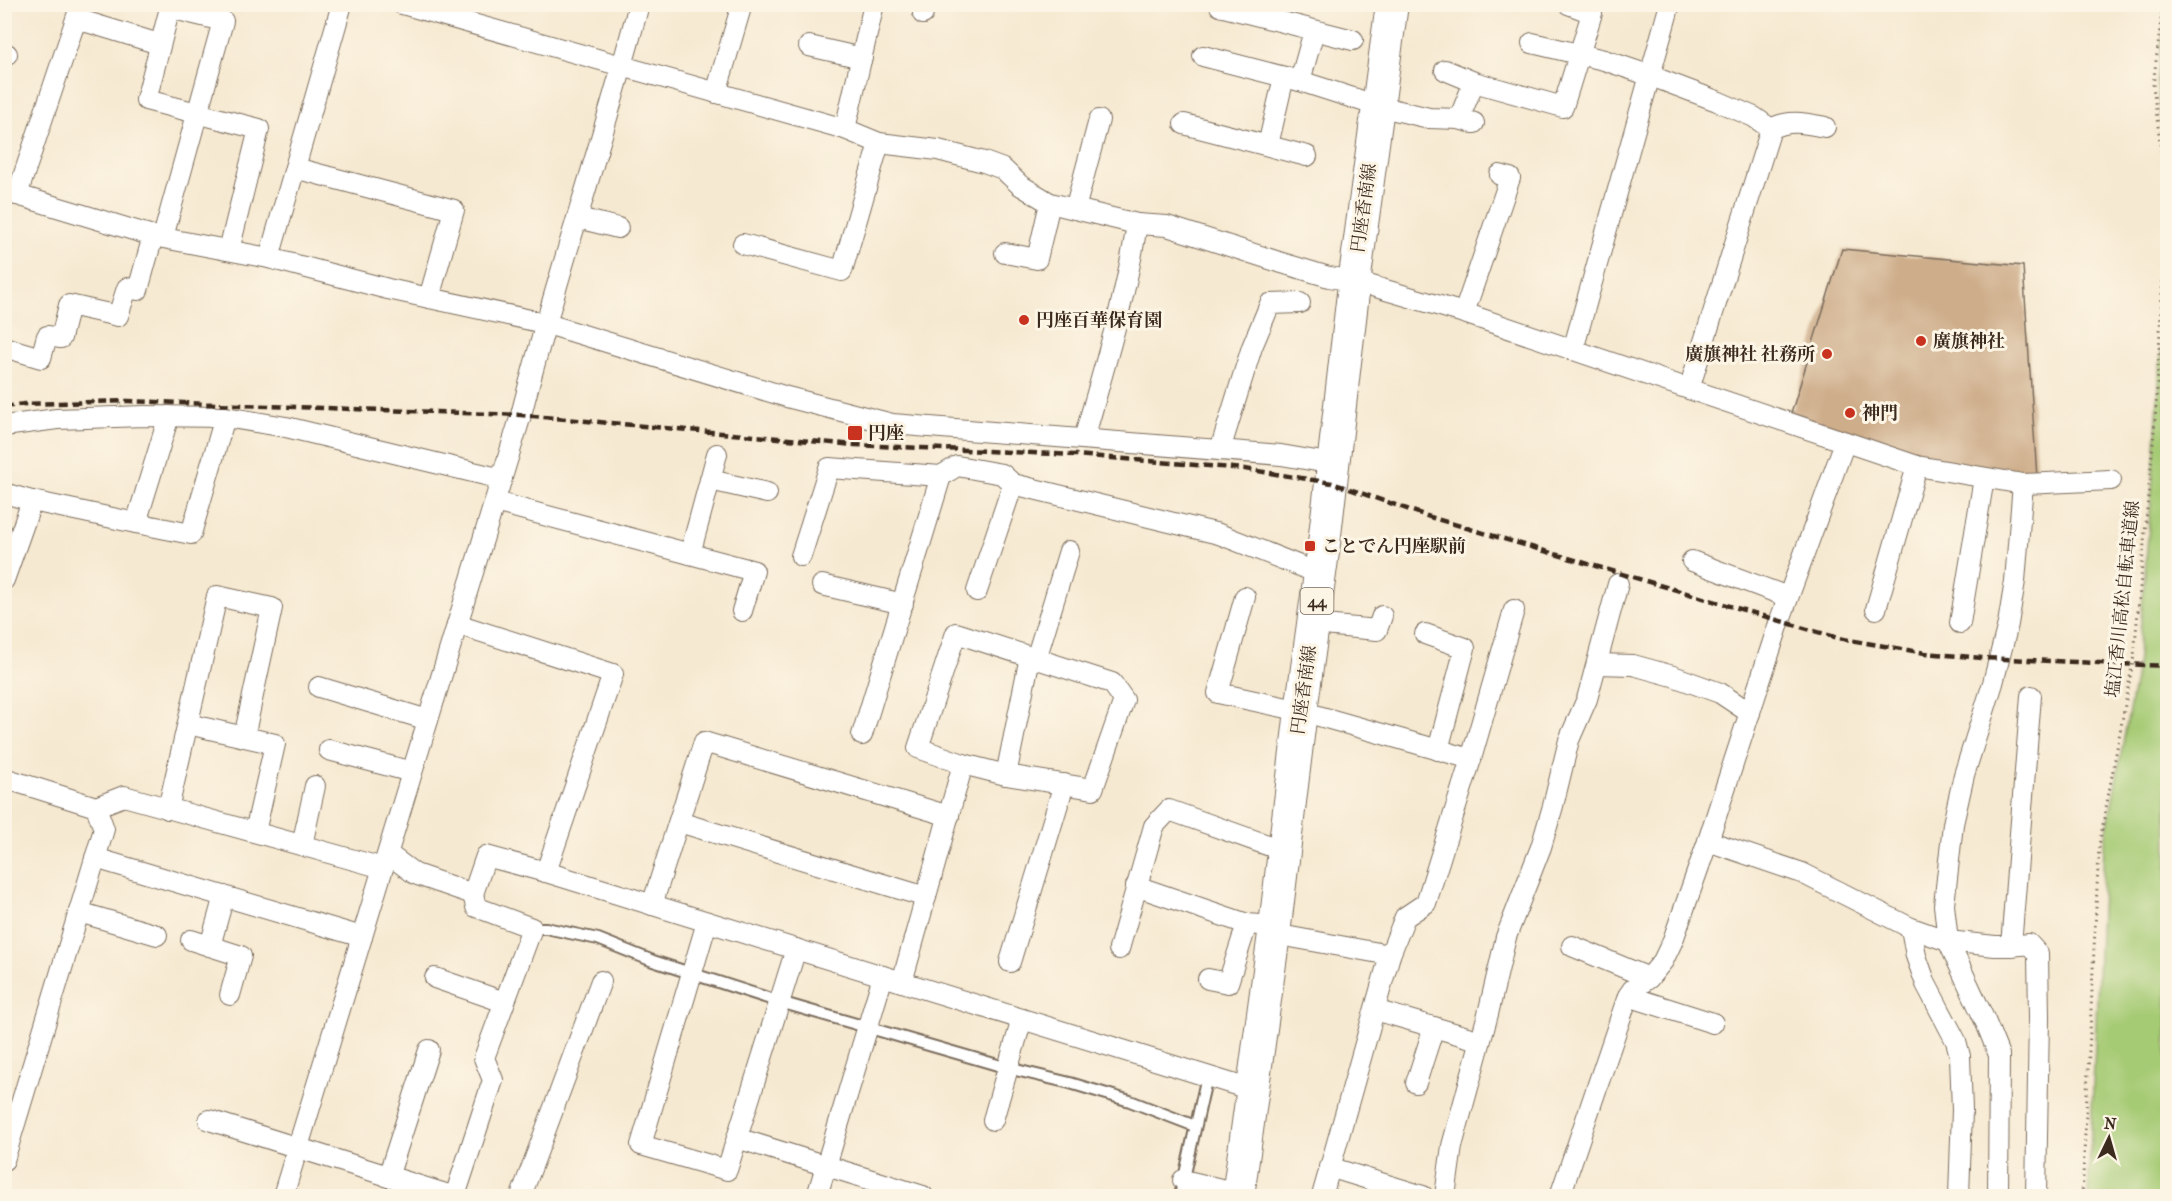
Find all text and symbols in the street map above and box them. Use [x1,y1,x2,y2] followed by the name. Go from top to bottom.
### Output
[1347,162,1381,254] street label: 円座香南線
[1036,310,1162,331] place label: 円座百華保育園
[1017,313,1031,327] marker: 円座百華保育園
[1933,331,2005,352] place label: 廣旗神社
[1914,334,1928,348] marker: 廣旗神社
[1685,344,1815,365] place label: 廣旗神社 社務所
[1820,347,1834,361] marker: 廣旗神社 社務所
[1862,403,1898,424] place label: 神門
[1843,406,1857,420] marker: 神門
[868,423,904,444] place label: 円座
[846,424,864,442] marker: 円座
[2102,499,2144,699] street label: 塩江香川高松自転車道線
[1322,536,1466,557] place label: ことでん円座駅前
[1303,539,1317,553] marker: ことでん円座駅前
[1300,588,1334,614] road number: 44
[1287,644,1321,736] street label: 円座香南線
[2079,1108,2139,1168] north arrow
[2103,1114,2118,1134] text: N

